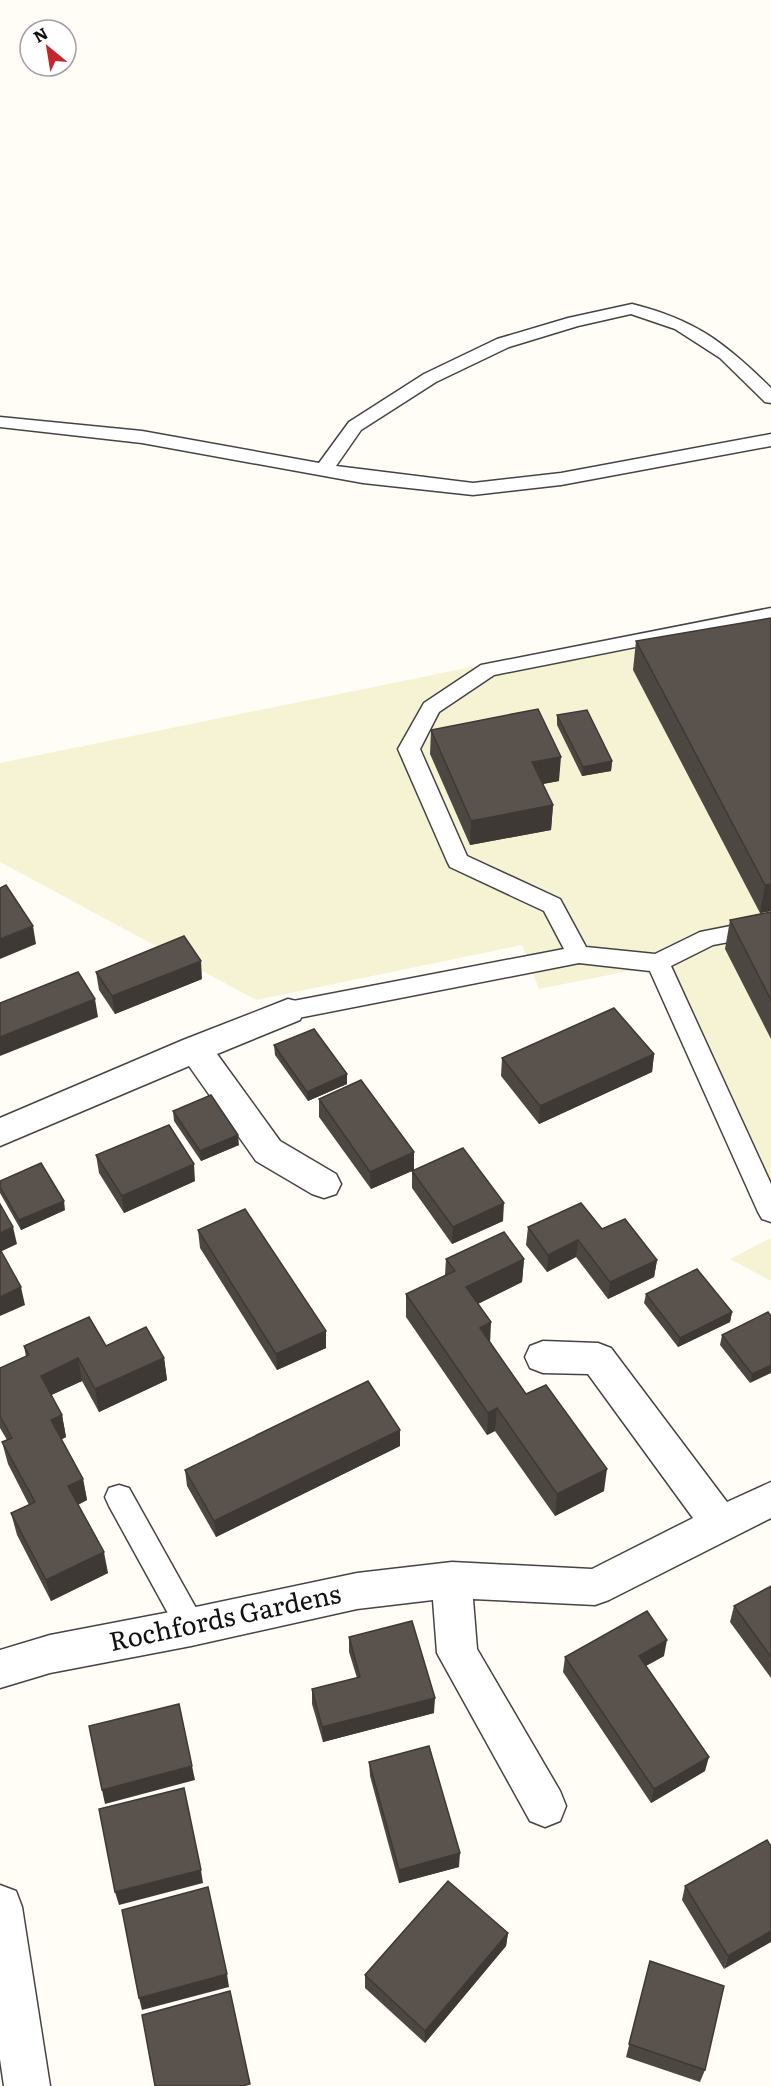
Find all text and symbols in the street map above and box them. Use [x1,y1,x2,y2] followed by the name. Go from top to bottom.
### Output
[18,18,78,78] north arrow
[28,20,52,48] text: N
[105,1572,344,1659] street label: Rochfords Gardens

